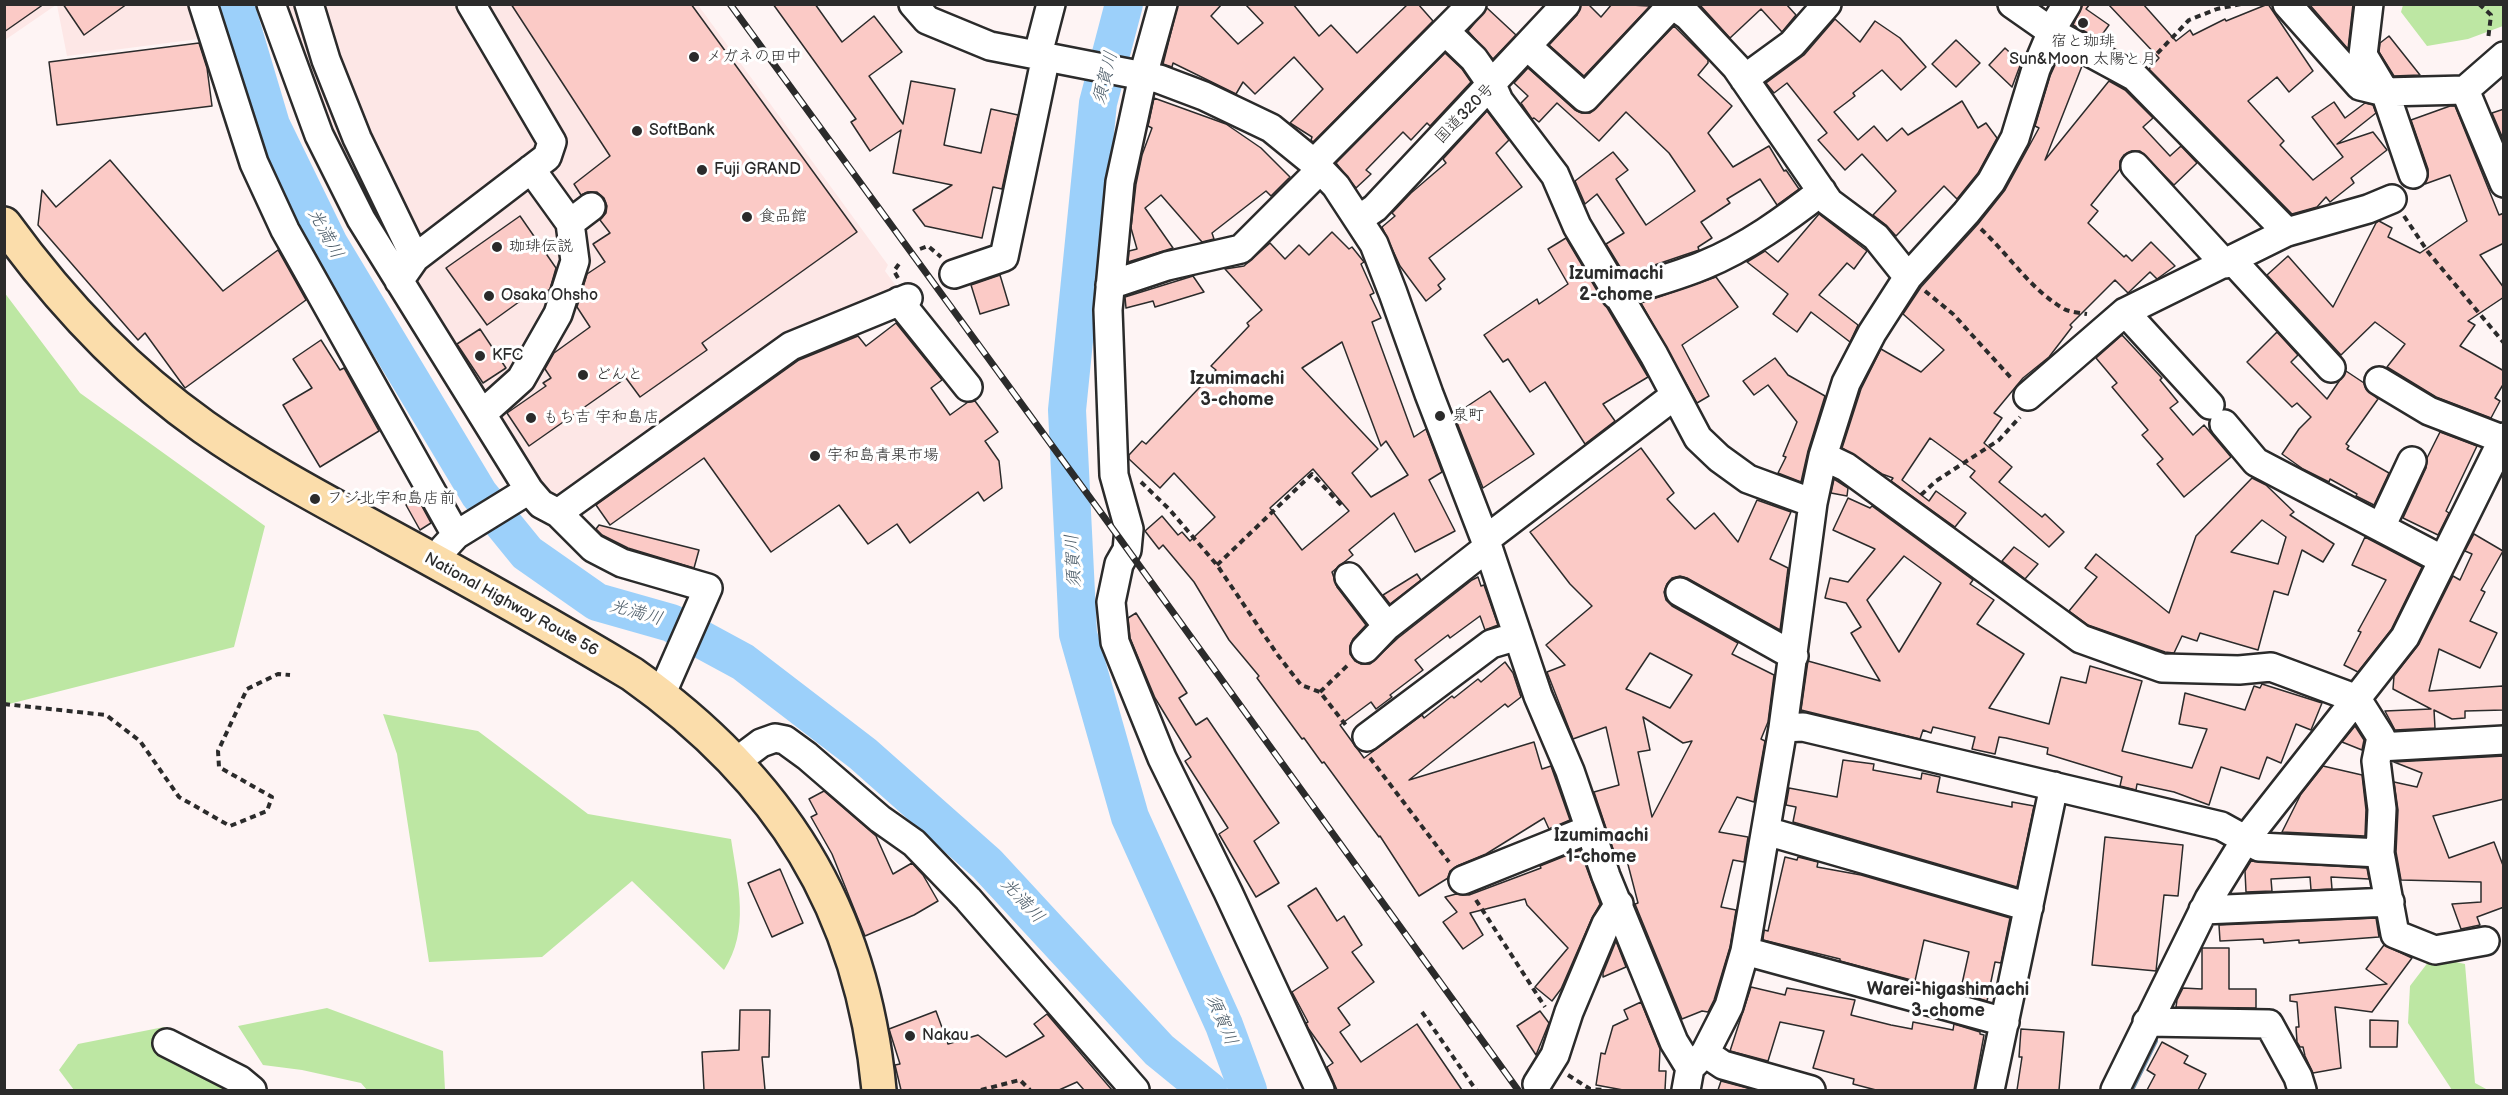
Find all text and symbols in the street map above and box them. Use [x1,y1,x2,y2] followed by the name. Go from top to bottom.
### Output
[2076,16,2090,30] marker: 宿と珈琲 Sun&Moon 太陽と月
[2009,32,2157,70] place label: 宿と珈琲 Sun&Moon 太陽と月
[706,47,802,67] place label: メガネの田中
[1089,49,1123,107] water label: 須賀川
[687,50,701,64] marker: メガネの田中
[1431,80,1499,148] street label: 国道320号
[649,121,714,141] place label: SoftBank
[630,124,644,138] marker: SoftBank
[714,160,801,180] place label: Fuji GRAND
[695,163,709,177] marker: Fuji GRAND
[303,205,347,263] water label: 光満川
[759,207,807,227] place label: 食品館
[740,210,754,224] marker: 食品館
[509,237,573,257] place label: 珈琲伝説
[490,240,504,254] marker: 珈琲伝説
[1569,263,1663,306] district label: Izumimachi 2-chome
[501,286,598,306] place label: Osaka Ohsho
[482,289,496,303] marker: Osaka Ohsho
[492,346,523,366] place label: KFC
[473,349,487,363] marker: KFC
[595,365,643,385] place label: どんと
[576,368,590,382] marker: どんと
[1190,368,1284,410] district label: Izumimachi 3-chome
[1452,406,1484,426] place label: 泉町
[543,408,659,428] place label: もち吉 宇和島店
[1433,409,1447,423] marker: 泉町
[524,411,538,425] marker: もち吉 宇和島店
[827,446,939,466] place label: 宇和島青果市場
[808,449,822,463] marker: 宇和島青果市場
[327,489,455,509] place label: フジ北宇和島店前
[308,492,322,506] marker: フジ北宇和島店前
[1062,533,1086,589] water label: 須賀川
[421,549,601,661] street label: National Highway Route 56
[607,595,665,631] water label: 光満川
[1554,825,1648,868] district label: Izumimachi 1-chome
[996,874,1048,928] water label: 光満川
[1867,979,2029,1022] district label: Warei-higashimachi 3-chome
[1201,991,1241,1049] water label: 須賀川
[922,1026,969,1046] place label: Nakau
[903,1029,917,1043] marker: Nakau

